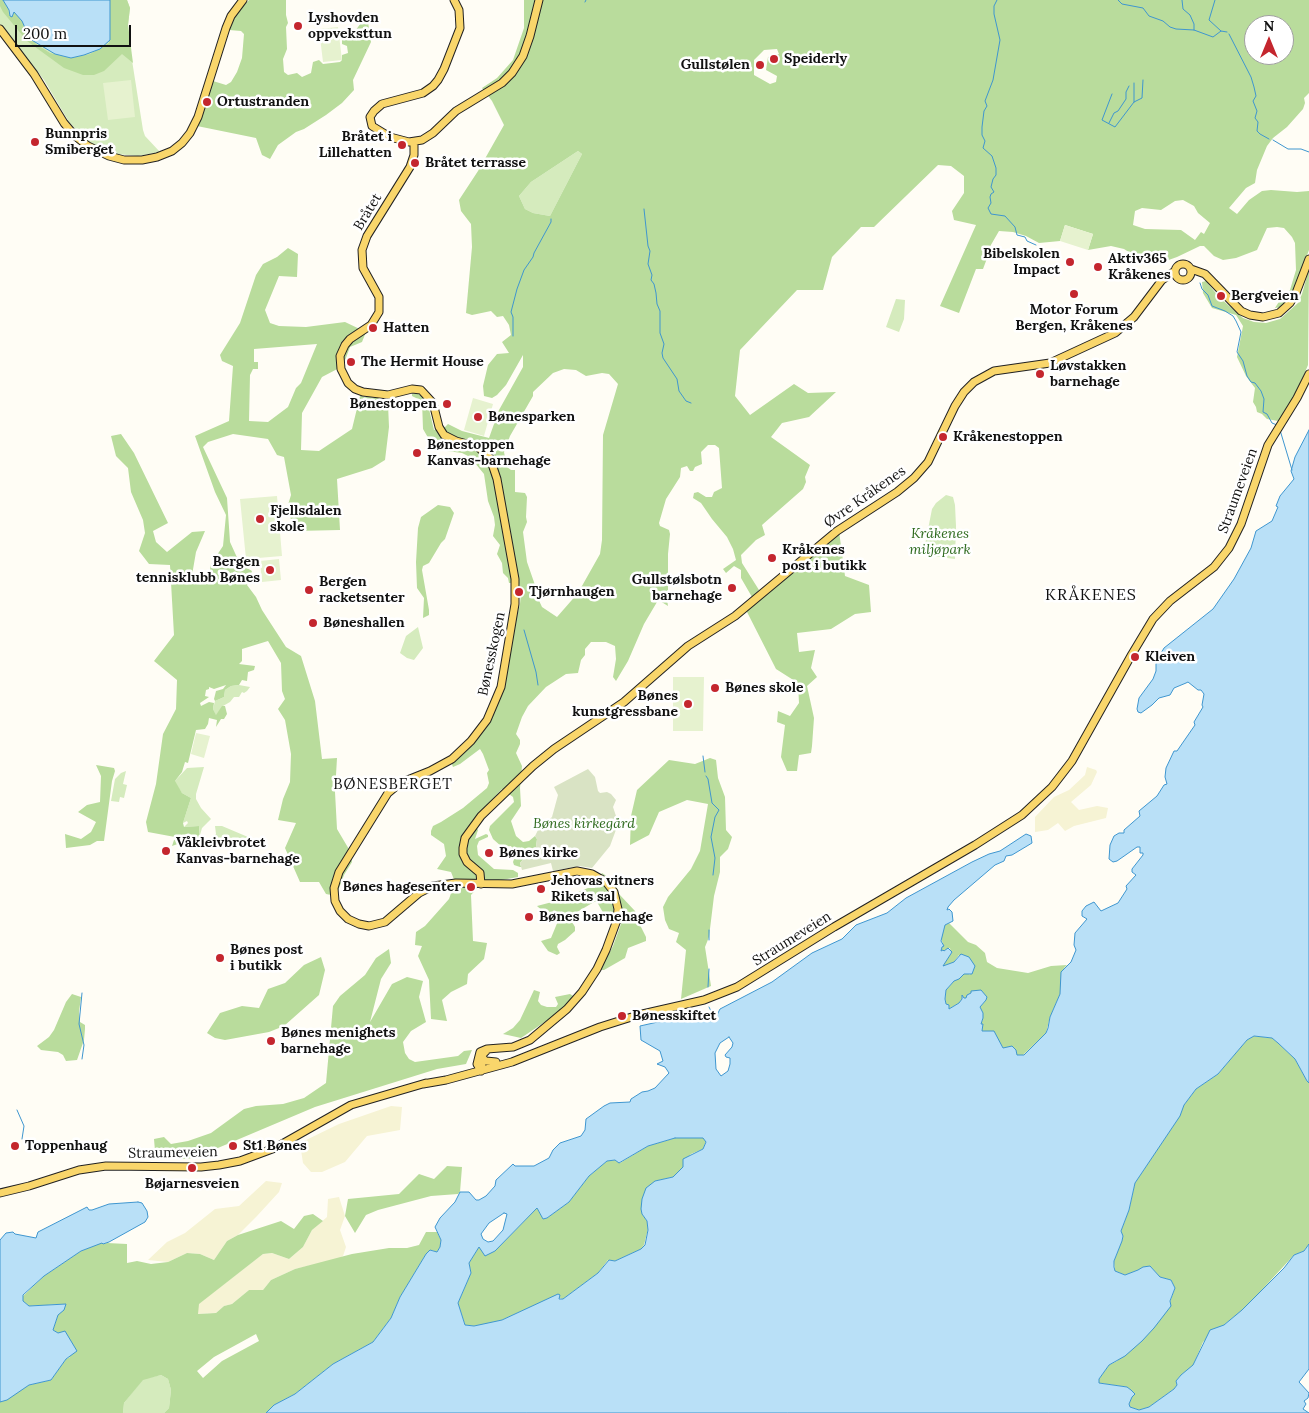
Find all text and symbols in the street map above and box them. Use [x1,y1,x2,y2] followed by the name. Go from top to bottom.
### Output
[308,10,392,42] place label: Lyshovden oppveksttun
[18,15,134,47] scale bar
[1244,15,1294,65] north arrow
[1264,17,1274,35] text: N
[292,20,304,32] marker: Lyshovden oppveksttun
[23,24,67,43] text: 200 m
[784,51,847,67] place label: Speiderly
[768,53,780,65] marker: Speiderly
[681,57,750,73] place label: Gullstølen
[754,59,766,71] marker: Gullstølen
[217,94,309,110] place label: Ortustranden
[201,96,213,108] marker: Ortustranden
[45,126,114,158] place label: Bunnpris Smiberget
[319,129,392,162] place label: Bråtet i Lillehatten
[29,136,41,148] marker: Bunnpris Smiberget
[396,139,408,151] marker: Bråtet i Lillehatten
[425,155,526,171] place label: Bråtet terrasse
[409,157,421,169] marker: Bråtet terrasse
[350,191,386,233] street label: Bråtet
[983,246,1060,278] place label: Bibelskolen Impact
[1108,251,1171,284] place label: Aktiv365 Kråkenes
[1064,256,1076,268] marker: Bibelskolen Impact
[1092,261,1104,273] marker: Aktiv365 Kråkenes
[1068,288,1080,300] marker: Motor Forum Bergen, Kråkenes
[1231,288,1299,304] place label: Bergveien
[1215,290,1227,302] marker: Bergveien
[1015,302,1133,334] place label: Motor Forum Bergen, Kråkenes
[383,320,429,336] place label: Hatten
[367,322,379,334] marker: Hatten
[361,354,484,370] place label: The Hermit House
[345,356,357,368] marker: The Hermit House
[1050,358,1126,391] place label: Løvstakken barnehage
[1034,368,1046,380] marker: Løvstakken barnehage
[350,396,437,412] place label: Bønestoppen
[441,398,453,410] marker: Bønestoppen
[488,409,575,425] place label: Bønesparken
[472,411,484,423] marker: Bønesparken
[953,429,1063,445] place label: Kråkenestoppen
[937,431,949,443] marker: Kråkenestoppen
[427,437,551,470] place label: Bønestoppen Kanvas-barnehage
[1215,446,1261,536] street label: Straumeveien
[411,447,423,459] marker: Bønestoppen Kanvas-barnehage
[821,463,909,531] street label: Øvre Kråkenes
[270,503,342,536] place label: Fjellsdalen skole
[254,513,266,525] marker: Fjellsdalen skole
[909,526,971,558] park label: Kråkenes miljøpark
[782,542,866,574] place label: Kråkenes post i butikk
[766,552,778,564] marker: Kråkenes post i butikk
[136,554,260,586] place label: Bergen tennisklubb Bønes
[264,564,276,576] marker: Bergen tennisklubb Bønes
[632,572,722,604] place label: Gullstølsbotn barnehage
[319,574,405,606] place label: Bergen racketsenter
[726,582,738,594] marker: Gullstølsbotn barnehage
[303,584,315,596] marker: Bergen racketsenter
[529,584,615,600] place label: Tjørnhaugen
[1044,585,1138,605] district label: KRÅKENES
[513,586,525,598] marker: Tjørnhaugen
[475,611,509,697] street label: Bønesskogen
[323,615,405,631] place label: Bøneshallen
[307,617,319,629] marker: Bøneshallen
[1145,649,1195,665] place label: Kleiven
[1129,651,1141,663] marker: Kleiven
[725,680,804,696] place label: Bønes skole
[709,682,721,694] marker: Bønes skole
[572,688,678,720] place label: Bønes kunstgressbane
[682,698,694,710] marker: Bønes kunstgressbane
[332,776,454,794] district label: BØNESBERGET
[533,816,635,832] park label: Bønes kirkegård
[176,835,300,868] place label: Våkleivbrotet Kanvas-barnehage
[160,845,172,857] marker: Våkleivbrotet Kanvas-barnehage
[499,845,578,861] place label: Bønes kirke
[483,847,495,859] marker: Bønes kirke
[551,873,654,906] place label: Jehovas vitners Rikets sal
[342,879,461,895] place label: Bønes hagesenter
[465,881,477,893] marker: Bønes hagesenter
[535,883,547,895] marker: Jehovas vitners Rikets sal
[750,908,834,970] street label: Straumeveien
[539,909,653,925] place label: Bønes barnehage
[523,911,535,923] marker: Bønes barnehage
[230,942,303,974] place label: Bønes post i butikk
[214,952,226,964] marker: Bønes post i butikk
[632,1008,716,1024] place label: Bønesskiftet
[616,1010,628,1022] marker: Bønesskiftet
[281,1025,396,1058] place label: Bønes menighets barnehage
[265,1035,277,1047] marker: Bønes menighets barnehage
[25,1138,107,1154] place label: Toppenhaug
[243,1138,307,1154] place label: St1 Bønes
[9,1140,21,1152] marker: Toppenhaug
[227,1140,239,1152] marker: St1 Bønes
[128,1144,218,1162] street label: Straumeveien
[186,1162,198,1174] marker: Bøjarnesveien
[145,1176,239,1192] place label: Bøjarnesveien

